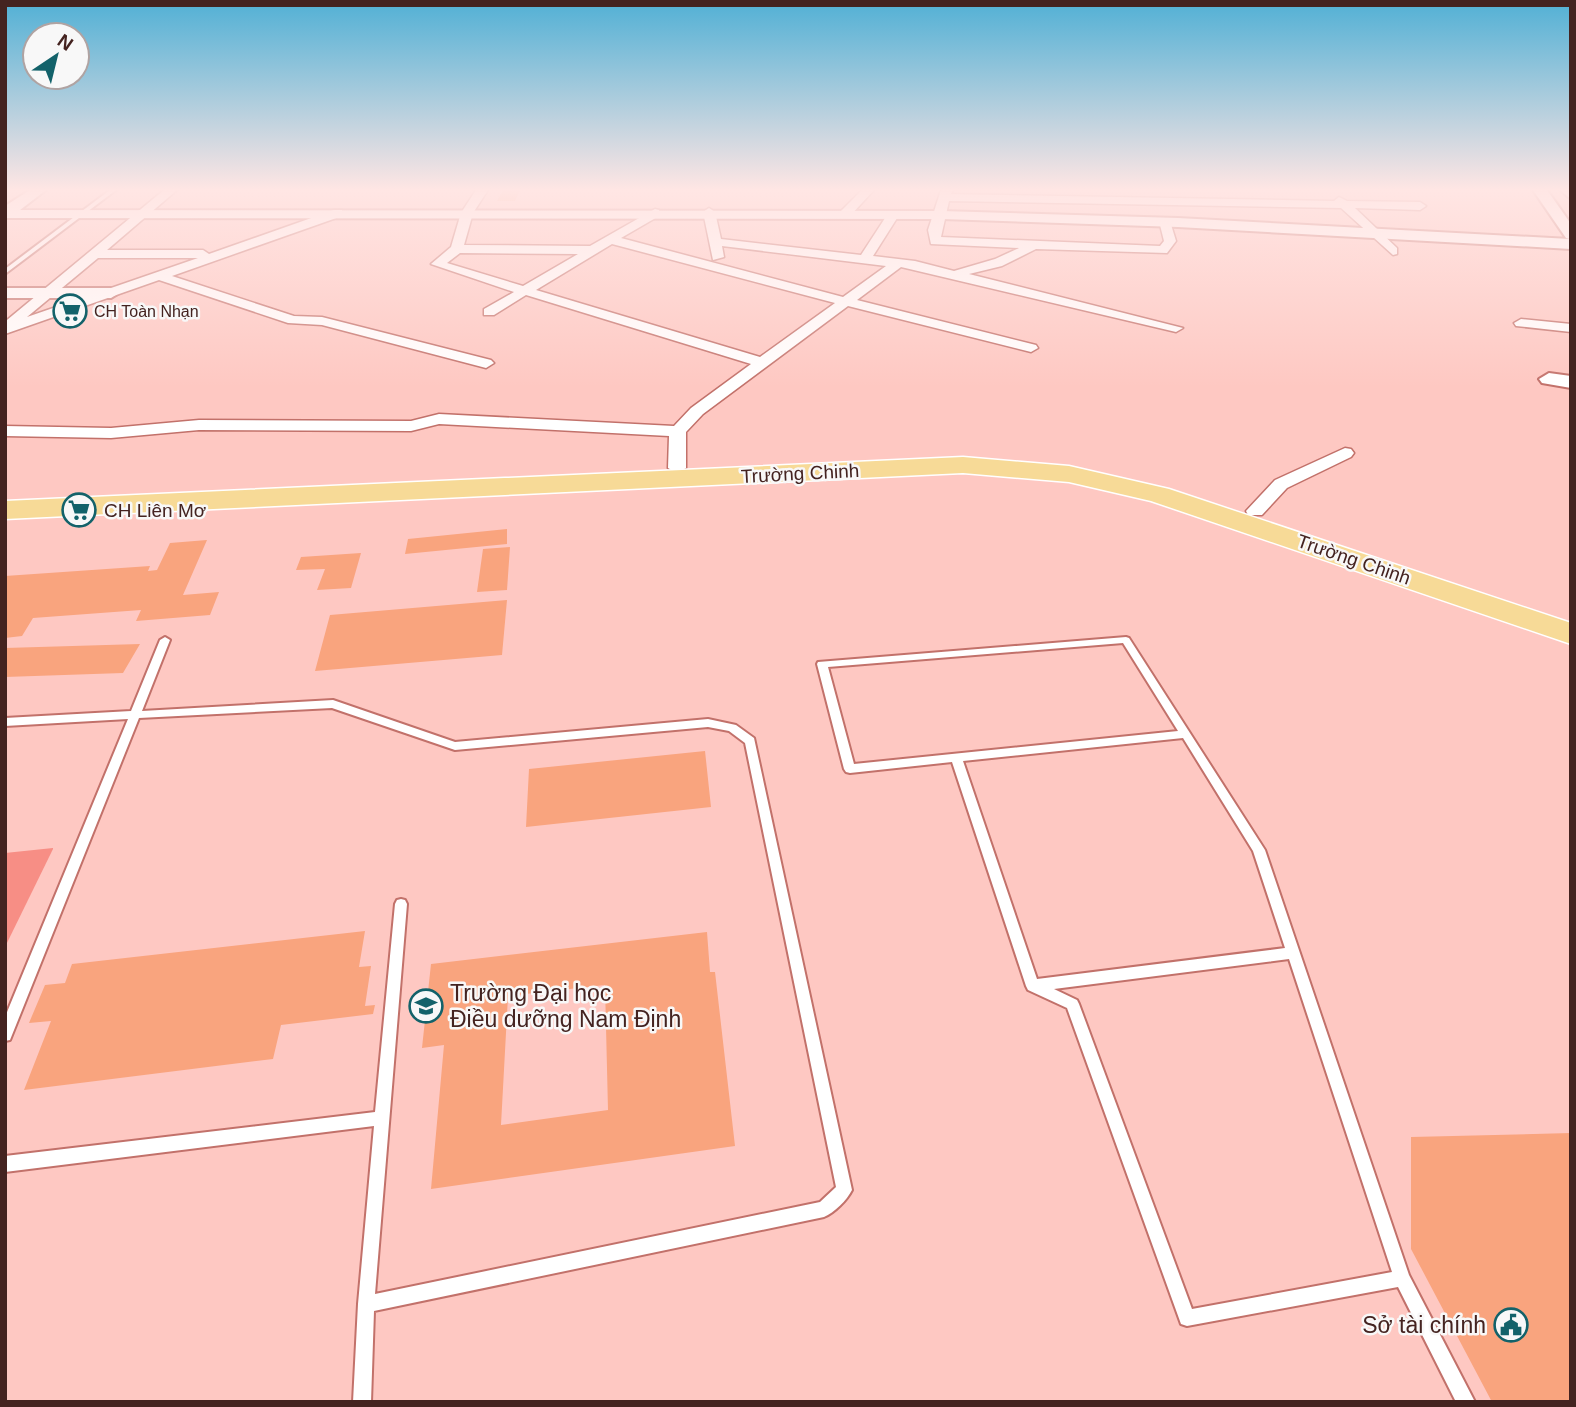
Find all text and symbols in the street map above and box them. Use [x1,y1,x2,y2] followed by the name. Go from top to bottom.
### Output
[21,21,91,91] north arrow
[54,30,77,55] text: N
[51,292,89,330] supermarket icon: CH Toàn Nhạn
[94,303,199,320] place label: CH Toàn Nhạn
[740,460,860,487] street label: Trường Chinh
[60,491,98,529] supermarket icon: CH Liên Mơ
[104,500,206,521] place label: CH Liên Mơ
[1294,530,1413,589] street label: Trường Chinh
[450,980,681,1032] place label: Trường Đại học Điều dưỡng Nam Định
[407,987,445,1025] school or university icon: Trường Đại học Điều dưỡng Nam Định
[1492,1306,1530,1344] public building icon: Sở tài chính
[1362,1312,1486,1338] place label: Sở tài chính

